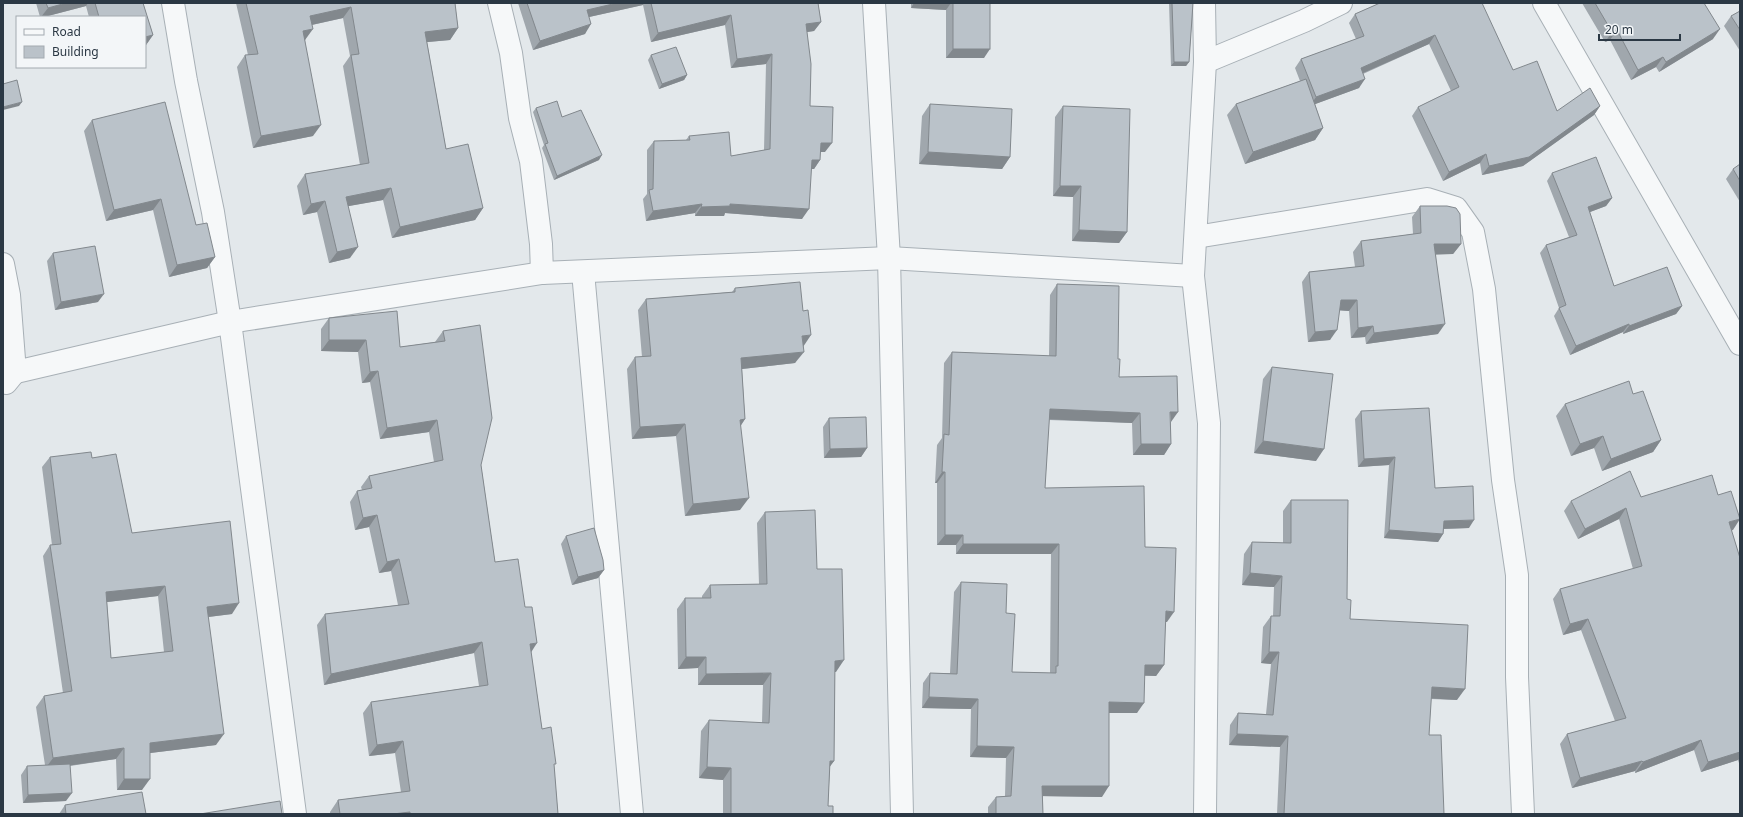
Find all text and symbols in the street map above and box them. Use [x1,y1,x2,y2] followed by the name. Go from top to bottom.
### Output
[16,16,146,68] legend
[1599,16,1680,42] scale bar
[1605,21,1633,38] text: 20 m
[52,23,81,40] text: Road
[52,43,99,60] text: Building

